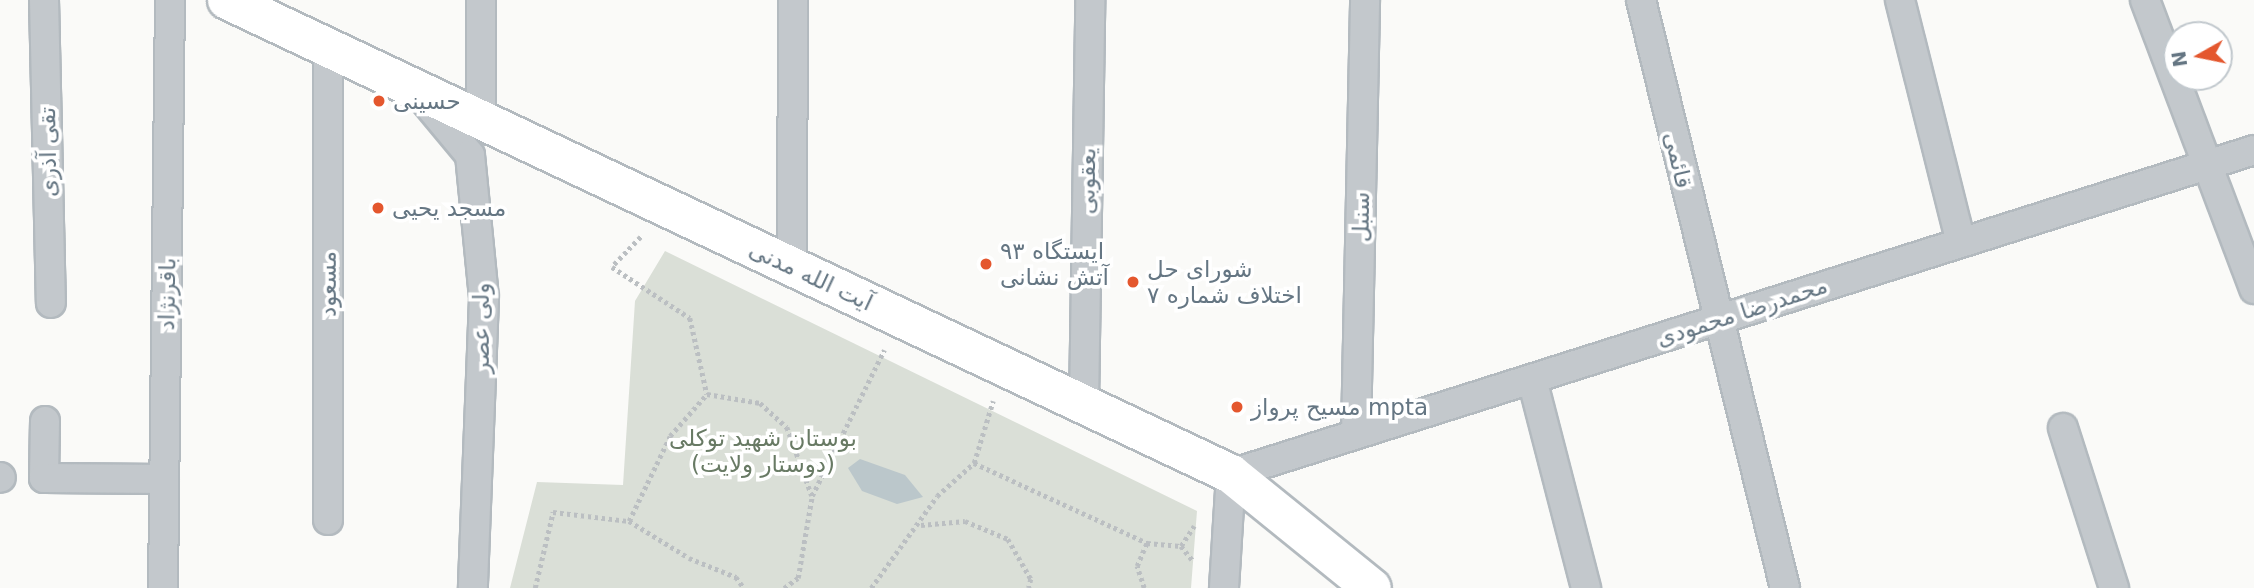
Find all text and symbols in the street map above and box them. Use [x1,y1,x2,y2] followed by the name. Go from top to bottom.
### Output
[2163,21,2233,91] north arrow
[2167,49,2191,69] text: N
[393,87,461,115] place label: حسینی
[371,93,387,109] marker: حسینی
[33,107,63,197] street label: تقی آذری
[1658,129,1698,191] street label: قائمی
[1073,147,1101,215] street label: یعقوبی
[1347,191,1375,243] street label: سنبل
[392,194,506,222] place label: مسجد یحیی
[370,200,386,216] marker: مسجد یحیی
[745,235,877,317] street label: آیت الله مدنی
[1000,237,1109,291] place label: ایستگاه ۹۳ آتش نشانی
[314,251,342,317] street label: مسعود
[1147,255,1302,309] place label: شورای حل اختلاف شماره ۷
[978,256,994,272] marker: ایستگاه ۹۳ آتش نشانی
[153,257,181,331] street label: باقرنژاد
[1653,271,1831,353] street label: محمدرضا محمودی
[1125,274,1141,290] marker: شورای حل اختلاف شماره ۷
[467,283,495,373] street label: ولی عصر
[1251,393,1428,421] place label: مسیح پرواز mpta
[1229,399,1245,415] marker: مسیح پرواز mpta
[669,424,857,478] park label: بوستان شهید توکلی (دوستار ولایت)

